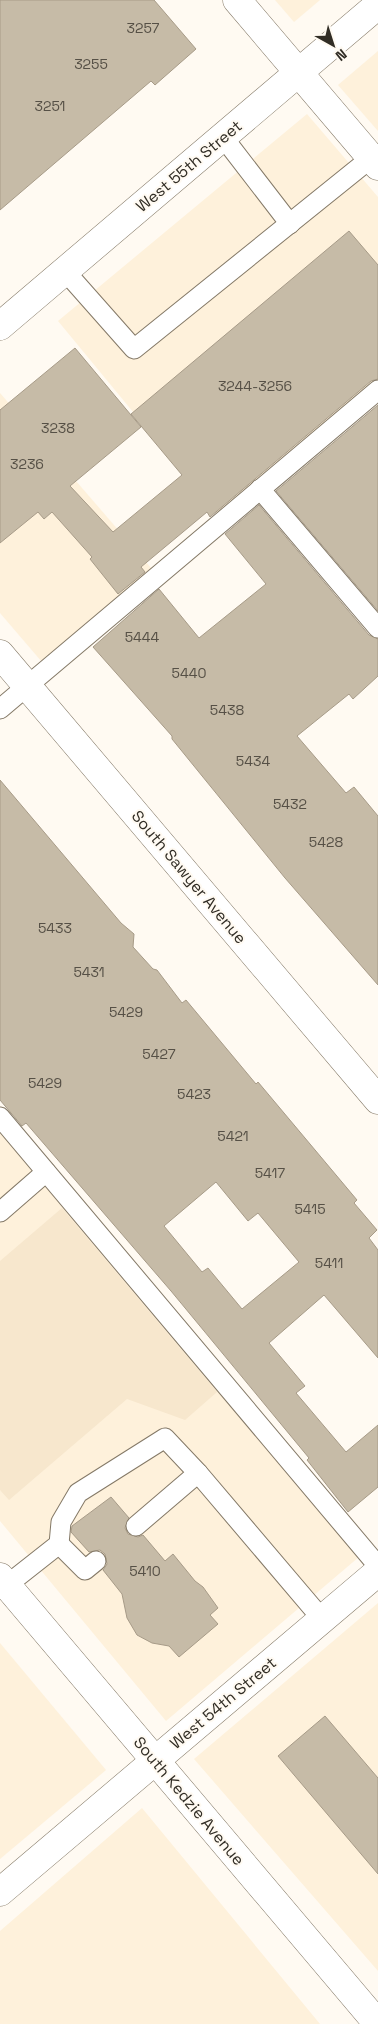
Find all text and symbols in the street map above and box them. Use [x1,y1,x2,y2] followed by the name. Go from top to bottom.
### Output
[126,19,160,37] house number: 3257
[308,20,358,70] north arrow
[332,45,350,65] text: N
[74,55,108,73] house number: 3255
[35,97,65,115] house number: 3251
[132,115,246,217] street label: West 55th Street
[218,377,292,395] house number: 3244-3256
[41,419,75,437] house number: 3238
[10,455,44,473] house number: 3236
[125,628,160,646] house number: 5444
[172,664,206,682] house number: 5440
[210,701,244,719] house number: 5438
[236,752,270,770] house number: 5434
[273,795,307,813] house number: 5432
[127,806,251,948] street label: South Sawyer Avenue
[309,833,343,851] house number: 5428
[38,919,72,937] house number: 5433
[73,963,105,981] house number: 5431
[109,1003,143,1021] house number: 5429
[142,1045,176,1063] house number: 5427
[28,1074,62,1092] house number: 5429
[177,1085,211,1103] house number: 5423
[217,1127,249,1145] house number: 5421
[255,1164,285,1182] house number: 5417
[294,1200,326,1218] house number: 5415
[315,1254,343,1272] house number: 5411
[129,1562,161,1580] house number: 5410
[165,1652,281,1754] street label: West 54th Street
[129,1732,249,1870] street label: South Kedzie Avenue

